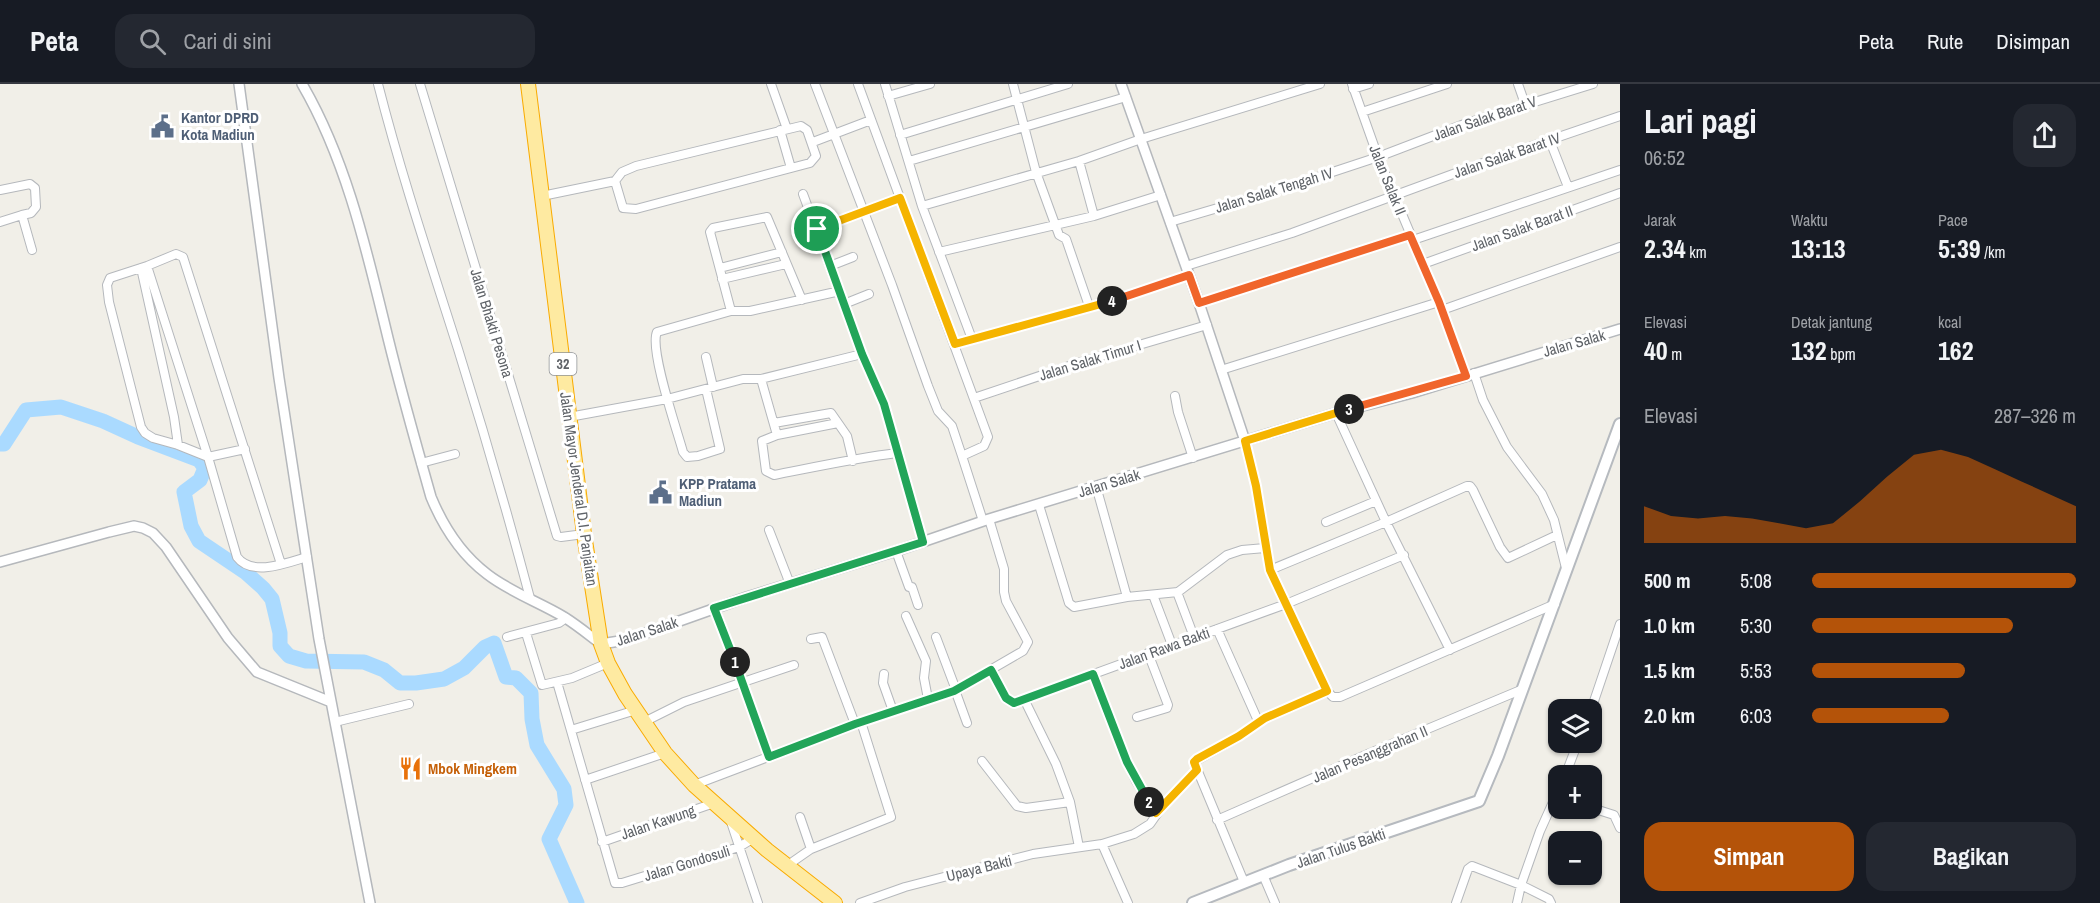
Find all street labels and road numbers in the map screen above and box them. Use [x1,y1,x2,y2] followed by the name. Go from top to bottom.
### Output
[1431,90,1540,146] street label: Jalan Salak Barat V
[1451,127,1564,183] street label: Jalan Salak Barat IV
[1364,142,1412,218] street label: Jalan Salak II
[1212,162,1336,218] street label: Jalan Salak Tengah IV
[1468,200,1576,256] street label: Jalan Salak Barat II
[465,266,519,380] street label: Jalan Bhakti Pesona
[1541,324,1608,362] street label: Jalan Salak
[1036,335,1144,385] street label: Jalan Salak Timur I
[550,353,576,375] road number: 32
[555,391,603,587] street label: Jalan Mayor Jenderal D.I. Panjaitan
[1076,463,1143,502] street label: Jalan Salak
[614,611,681,651] street label: Jalan Salak
[1115,622,1213,674] street label: Jalan Rawa Bakti
[1309,720,1431,788] street label: Jalan Pesanggrahan II
[618,799,698,845] street label: Jalan Kawung
[1294,823,1388,873] street label: Jalan Tulus Bakti
[641,840,733,886] street label: Jalan Gondosuli
[944,850,1014,886] street label: Upaya Bakti

